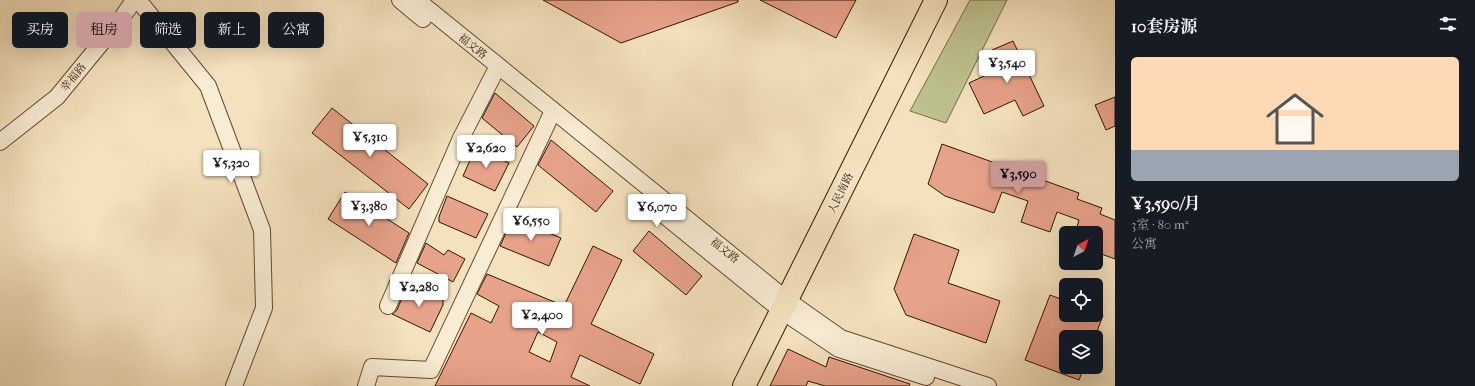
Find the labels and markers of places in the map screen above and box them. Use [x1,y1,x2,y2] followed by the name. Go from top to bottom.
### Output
[974,50,1040,84] pin: ¥3,540
[337,124,403,158] pin: ¥5,310
[453,135,519,169] pin: ¥2,620
[198,150,264,184] pin: ¥5,320
[985,161,1051,195] pin: ¥3,590
[336,193,402,227] pin: ¥3,380
[624,194,690,228] pin: ¥6,070
[498,208,564,242] pin: ¥6,550
[386,274,452,308] pin: ¥2,280
[509,302,575,336] pin: ¥2,400

